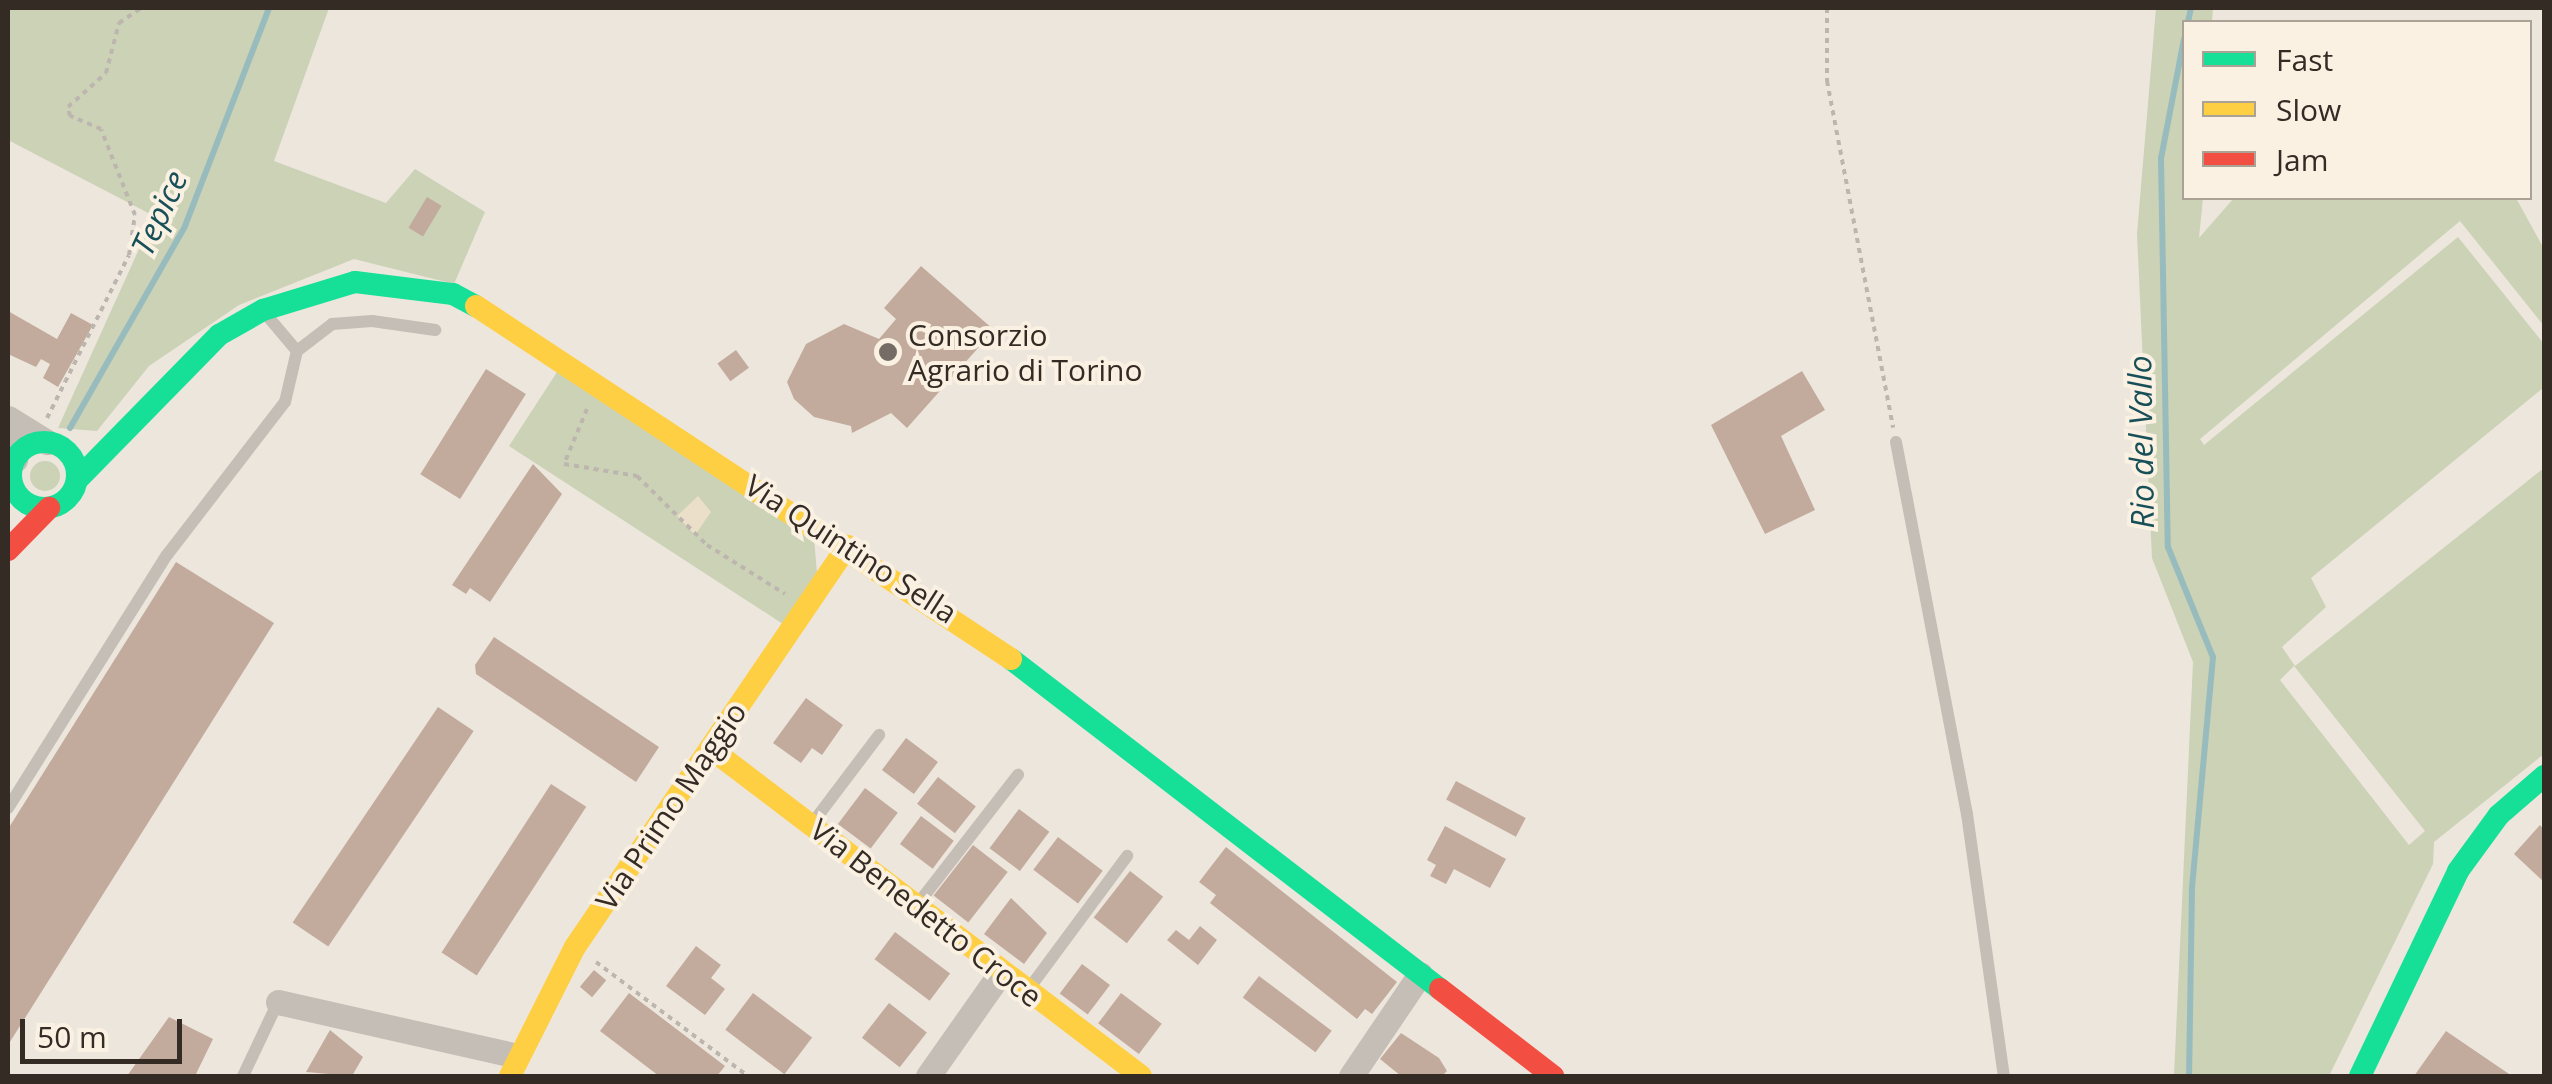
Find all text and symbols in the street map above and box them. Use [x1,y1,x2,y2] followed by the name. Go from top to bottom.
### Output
[2182,20,2532,200] legend
[2276,39,2333,80] text: Fast
[2276,89,2341,130] text: Slow
[2276,139,2329,180] text: Jam
[123,165,195,261] water label: Tepice
[908,317,1142,388] place label: Consorzio Agrario di Torino
[877,341,899,363] marker: Consorzio Agrario di Torino
[2120,355,2162,529] water label: Rio del Vallo
[738,467,964,631] street label: Via Quintino Sella
[588,695,754,917] street label: Via Primo Maggio
[803,811,1049,1015] street label: Via Benedetto Croce
[25,999,188,1061] scale bar
[37,1016,107,1057] text: 50 m

